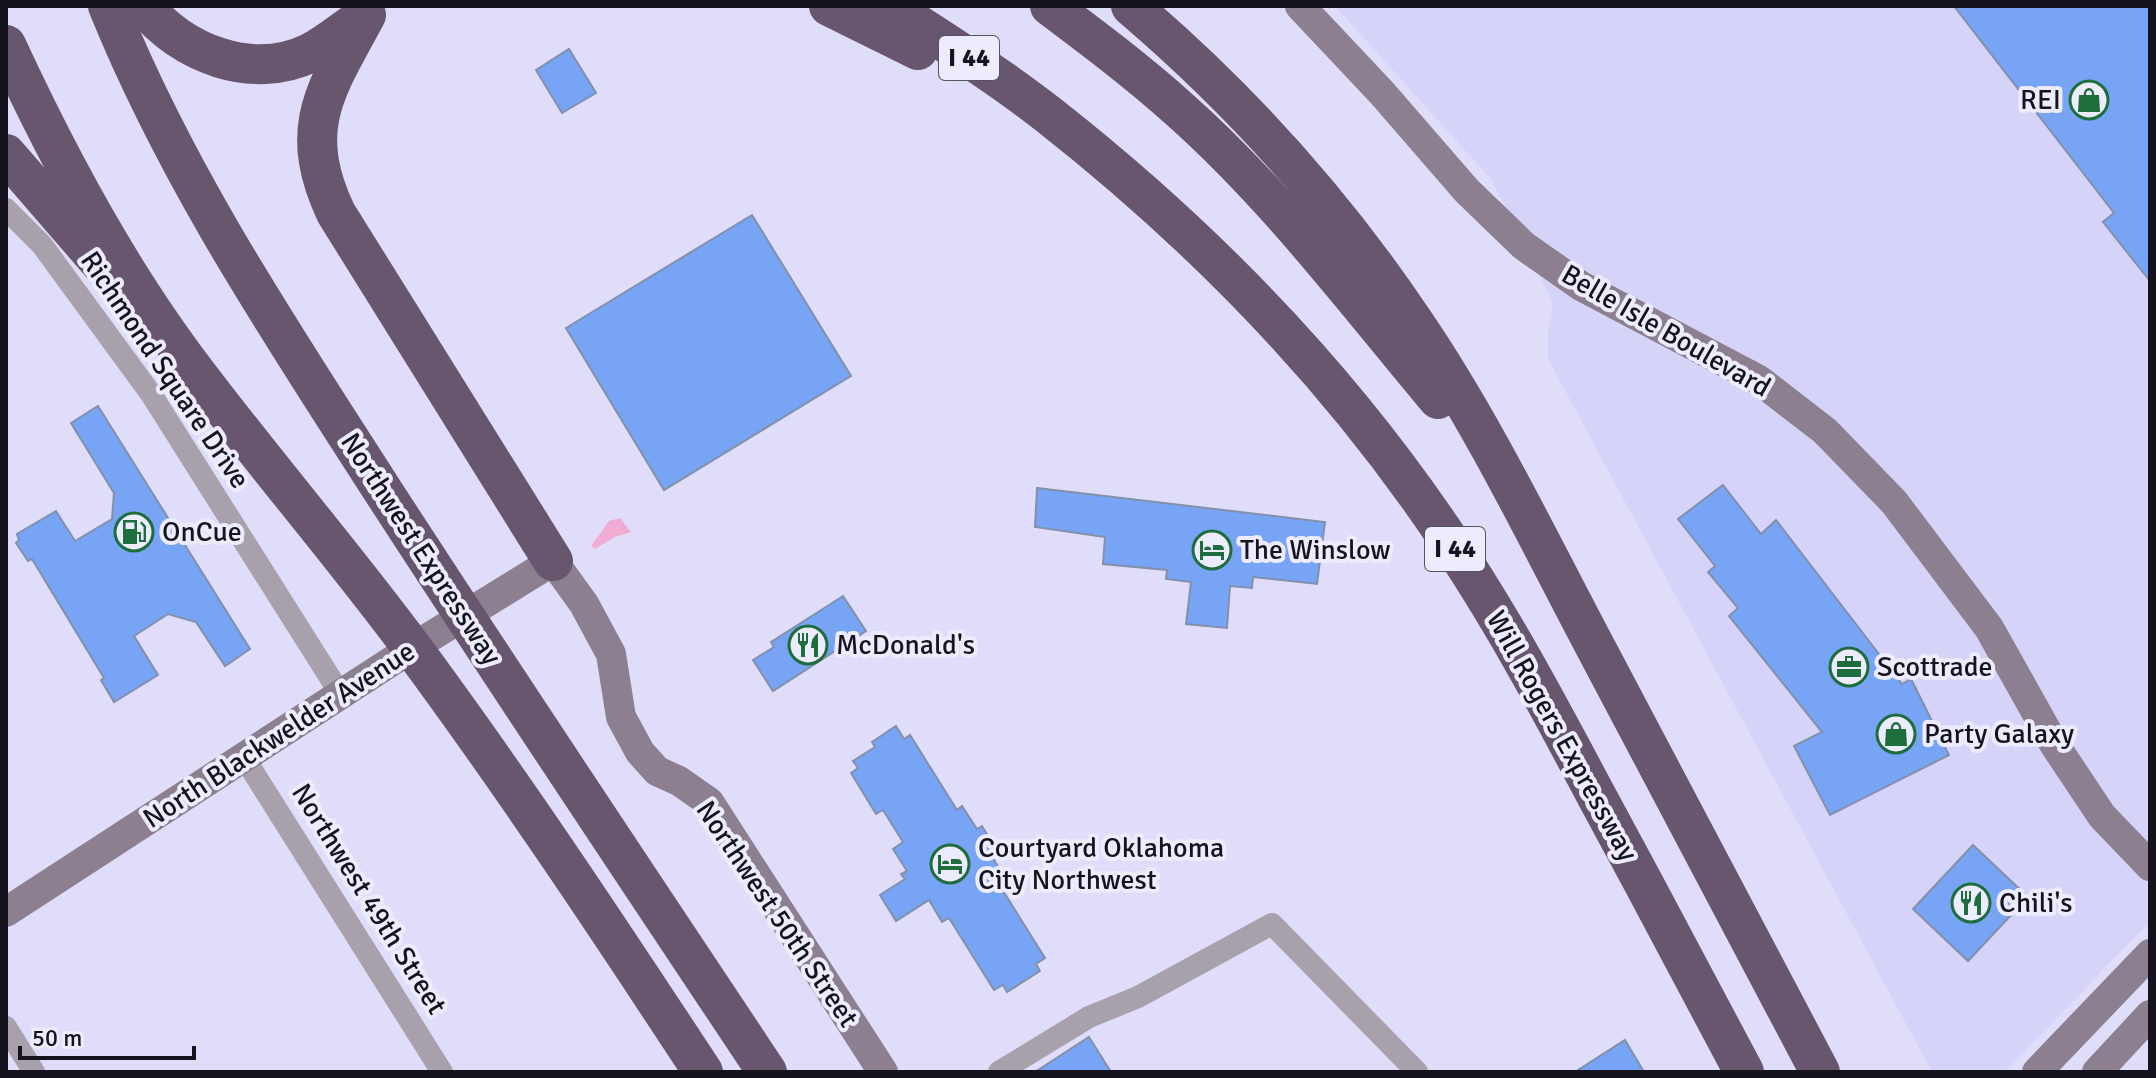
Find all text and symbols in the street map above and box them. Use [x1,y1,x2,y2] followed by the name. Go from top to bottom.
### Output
[939,36,999,80] road number: I 44
[2068,79,2110,121] shop icon: REI
[2020,83,2061,117] place label: REI
[73,245,257,495] street label: Richmond Square Drive
[1555,257,1777,405] street label: Belle Isle Boulevard
[333,427,509,671] street label: Northwest Expressway
[113,511,155,553] fuel station icon: OnCue
[162,515,242,549] place label: OnCue
[1425,527,1485,571] road number: I 44
[1191,529,1233,571] hotel icon: The Winslow
[1240,533,1391,567] place label: The Winslow
[1479,605,1645,867] street label: Will Rogers Expressway
[787,624,829,666] restaurant icon: McDonald's
[836,628,975,662] place label: McDonald's
[137,634,421,836] street label: North Blackwelder Avenue
[1828,646,1870,688] office icon: Scottrade
[1877,650,1993,684] place label: Scottrade
[1875,713,1917,755] shop icon: Party Galaxy
[1924,717,2074,751] place label: Party Galaxy
[284,777,454,1021] street label: Northwest 49th Street
[689,794,865,1034] street label: Northwest 50th Street
[978,831,1224,897] place label: Courtyard Oklahoma City Northwest
[929,843,971,885] hotel icon: Courtyard Oklahoma City Northwest
[1950,882,1992,924] restaurant icon: Chili's
[1999,886,2072,920] place label: Chili's
[20,1010,194,1060] scale bar
[32,1023,82,1053] text: 50 m

